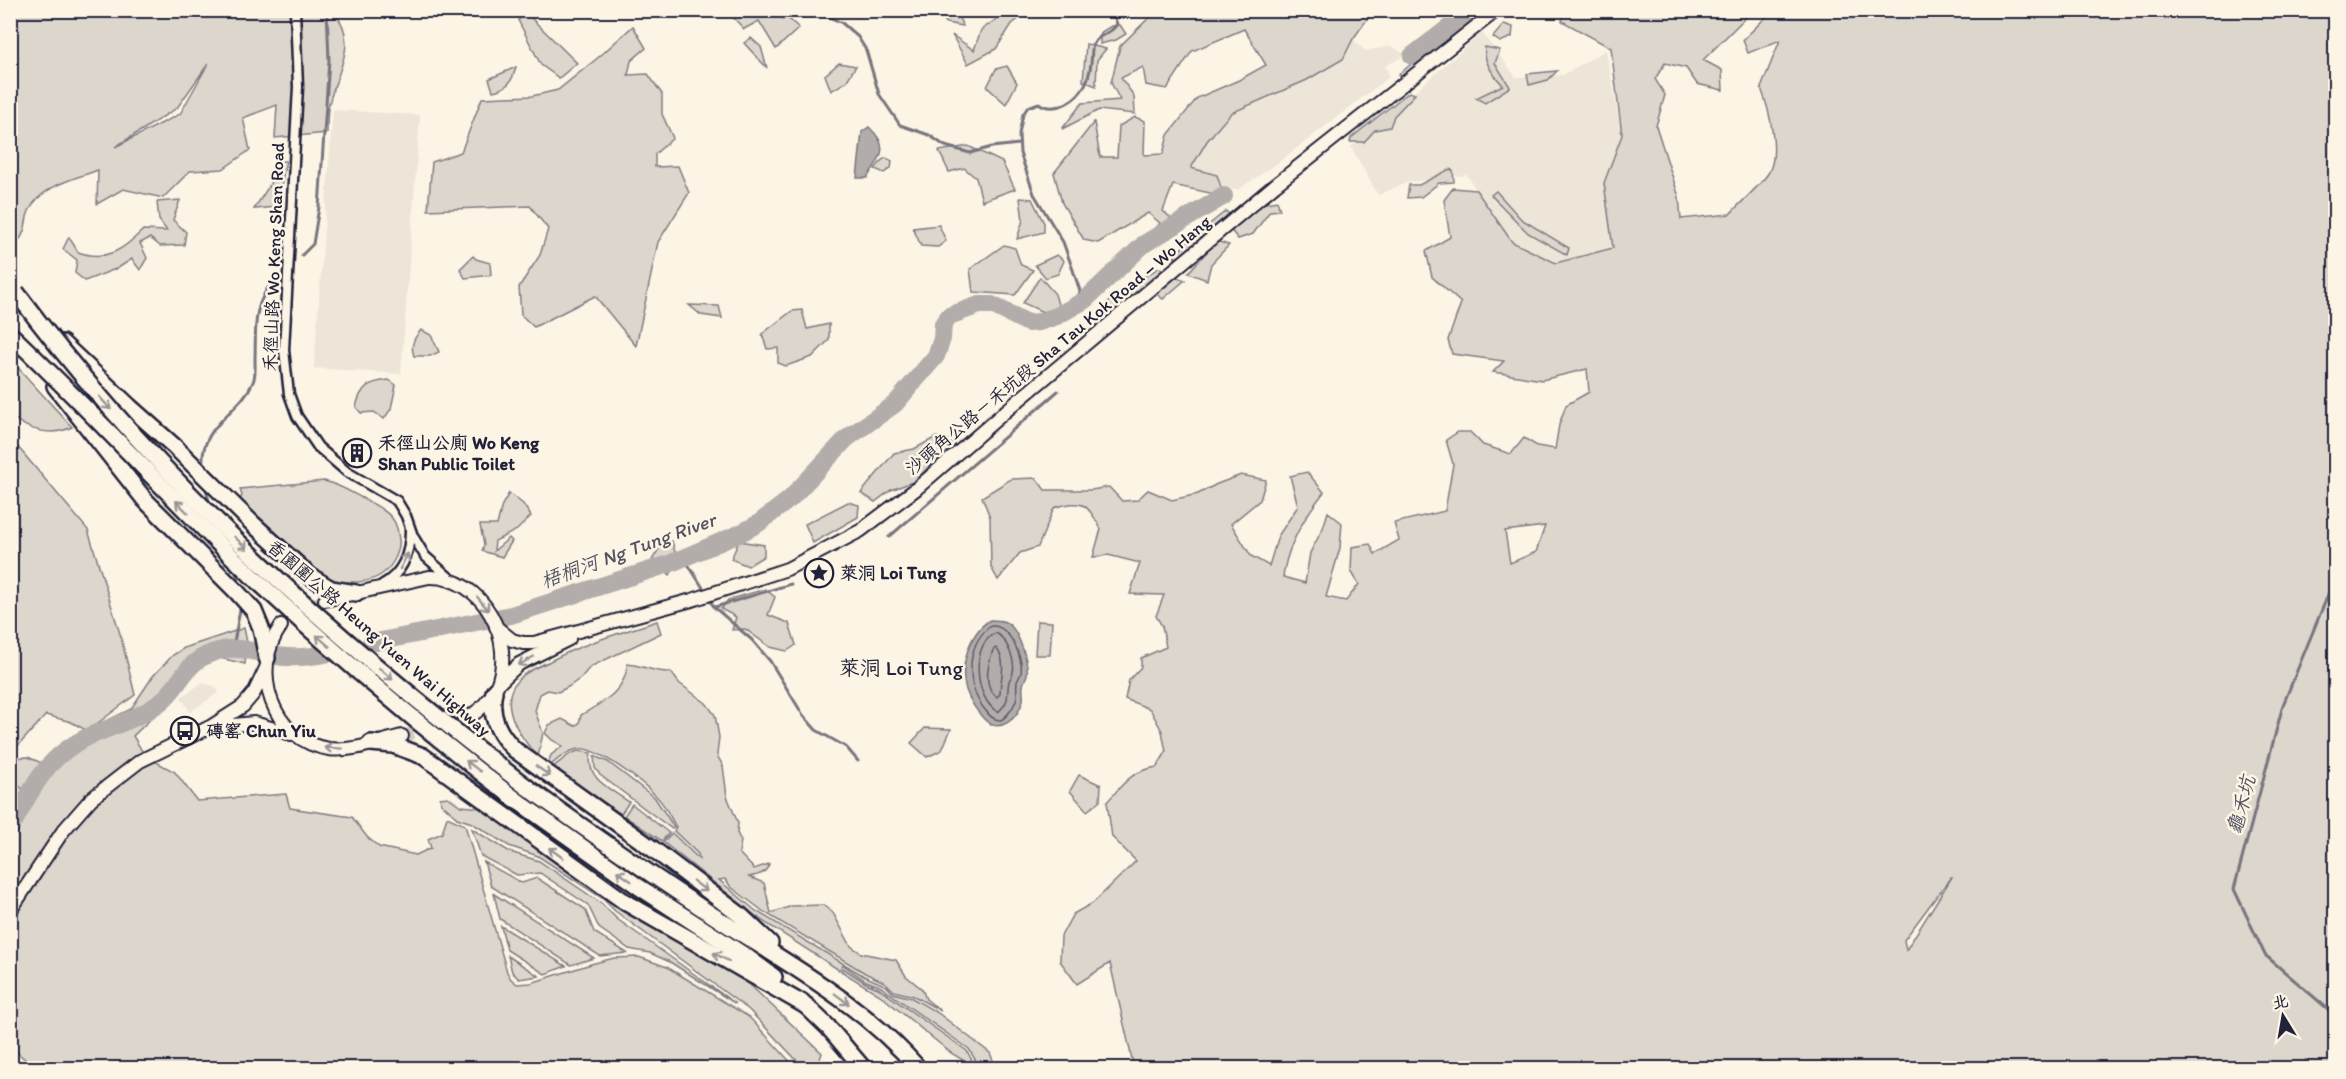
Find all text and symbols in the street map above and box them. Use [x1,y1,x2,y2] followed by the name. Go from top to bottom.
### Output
[259,142,289,372] street label: 禾徑山路 Wo Keng Shan Road
[901,210,1216,479] street label: 沙頭角公路－禾坑段 Sha Tau Kok Road – Wo Hang
[98,396,112,411] one-way arrow
[378,432,540,475] place label: 禾徑山公廁 Wo Keng Shan Public Toilet
[341,437,373,469] building icon: 禾徑山公廁 Wo Keng Shan Public Toilet
[175,499,190,514] one-way arrow
[537,506,721,593] water label: 梧桐河 Ng Tung River
[263,535,496,742] street label: 香園圍公路 Heung Yuen Wai Highway
[234,536,249,551] one-way arrow
[398,552,410,570] one-way arrow
[803,557,835,589] place icon: 萊洞 Loi Tung
[840,562,947,584] place label: 萊洞 Loi Tung
[477,596,490,612] one-way arrow
[316,634,331,648] one-way arrow
[518,655,535,667] one-way arrow
[839,655,963,680] district label: 萊洞 Loi Tung
[378,667,393,681] one-way arrow
[169,715,201,747] bus stop icon: 磚窰 Chun Yiu
[206,720,317,742] place label: 磚窰 Chun Yiu
[324,743,344,754] one-way arrow
[465,760,481,773] one-way arrow
[534,765,550,777] one-way arrow
[2222,771,2261,837] water label: 龜禾坑
[549,847,565,859] one-way arrow
[616,870,633,882] one-way arrow
[692,880,708,893] one-way arrow
[712,951,730,963] one-way arrow
[2253,986,2313,1046] north arrow
[2271,991,2290,1013] text: 北
[834,992,850,1005] one-way arrow

